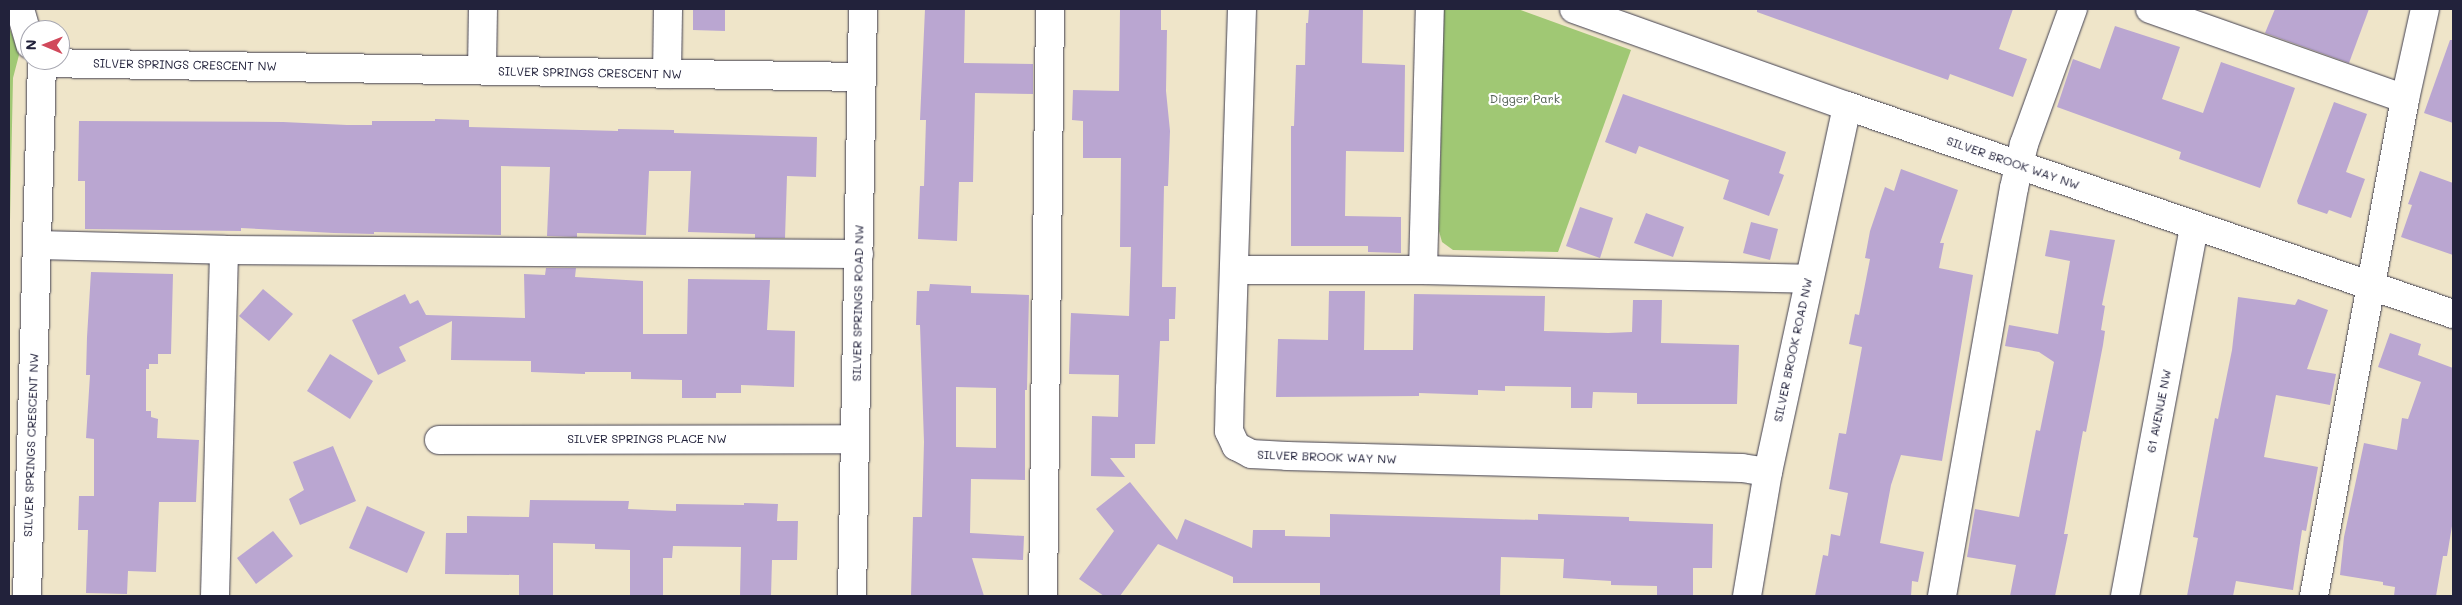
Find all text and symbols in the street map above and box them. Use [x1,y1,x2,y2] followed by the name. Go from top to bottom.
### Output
[20,20,70,70] north arrow
[21,39,40,50] text: N
[93,56,277,74] street label: SILVER SPRINGS CRESCENT NW
[498,64,682,82] street label: SILVER SPRINGS CRESCENT NW
[1490,92,1560,106] park label: Digger Park
[1945,133,2081,193] street label: SILVER BROOK WAY NW
[849,224,867,382] street label: SILVER SPRINGS ROAD NW
[1771,277,1815,423] street label: SILVER BROOK ROAD NW
[21,353,41,537] street label: SILVER SPRINGS CRESCENT NW
[2144,368,2174,454] street label: 61 AVENUE NW
[567,432,727,446] street label: SILVER SPRINGS PLACE NW
[1257,447,1397,467] street label: SILVER BROOK WAY NW

